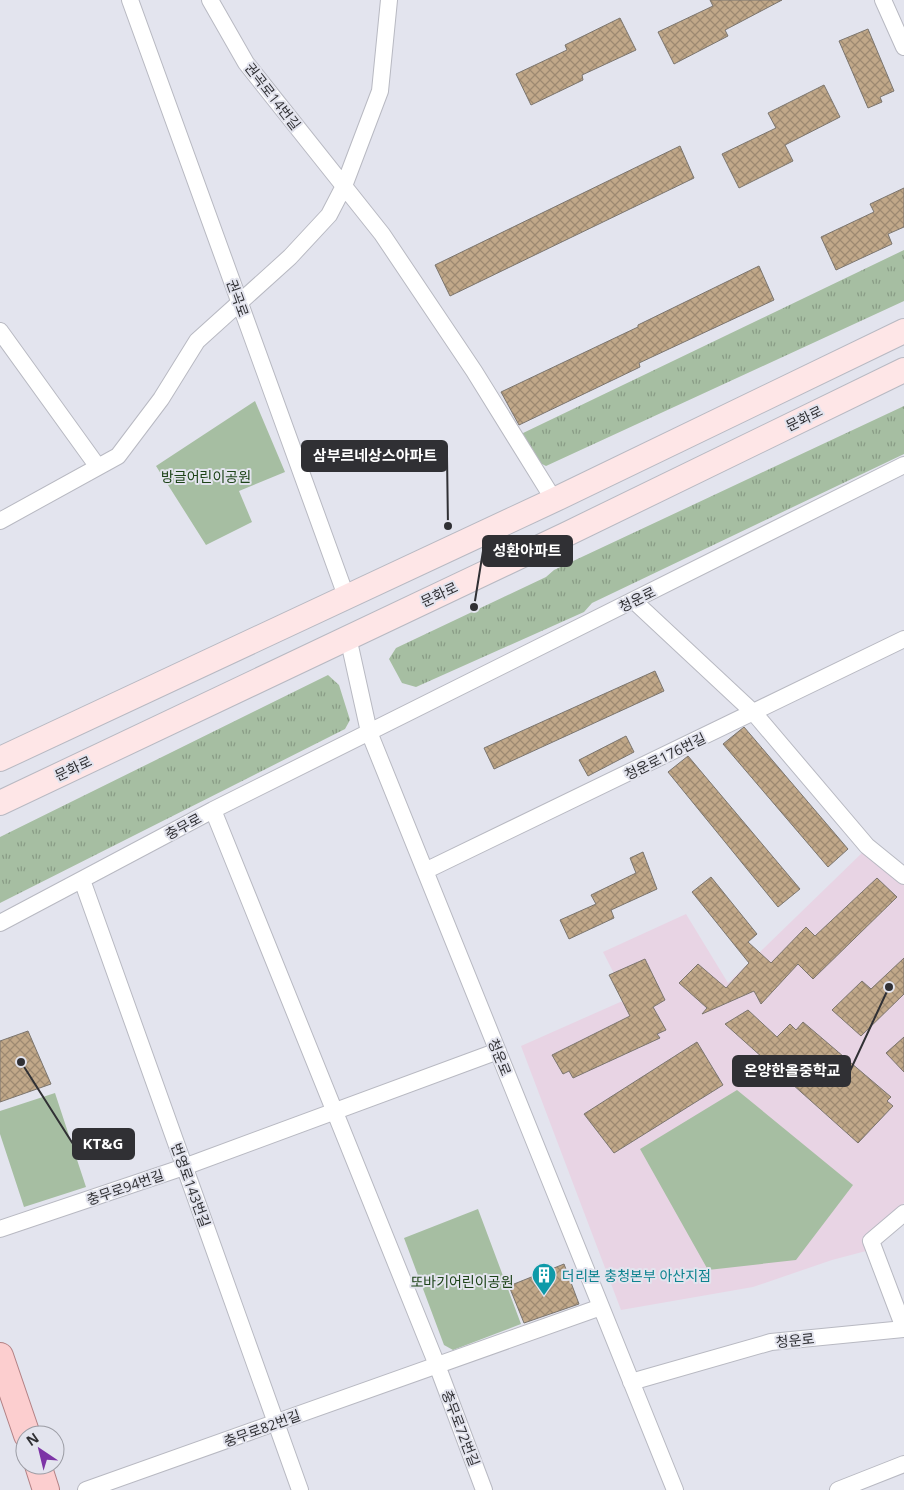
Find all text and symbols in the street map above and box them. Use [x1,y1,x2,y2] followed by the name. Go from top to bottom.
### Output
[241,58,305,134] street label: 권곡로14번길
[222,277,254,320] street label: 권곡로
[782,401,826,435] street label: 문화로
[302,441,447,471] callout: 삼부르네상스아파트
[313,445,437,465] text: 삼부르네상스아파트
[161,467,251,486] park label: 방글어린이공원
[483,536,572,566] callout: 성환아파트
[492,540,562,560] text: 성환아파트
[417,577,461,611] street label: 문화로
[615,582,659,616] street label: 청운로
[621,728,709,784] street label: 청운로176번길
[51,751,95,785] street label: 문화로
[161,808,205,843] street label: 충무로
[484,1036,516,1079] street label: 청운로
[733,1056,850,1086] callout: 온양한올중학교
[744,1060,840,1080] text: 온양한올중학교
[73,1129,134,1159] callout: KT&G
[83,1133,123,1153] text: KT&G
[167,1140,215,1230] street label: 번영로143번길
[84,1165,166,1209] street label: 충무로94번길
[531,1262,557,1296] building icon: 더리본 충청본부 아산지점
[562,1266,711,1285] place label: 더리본 충청본부 아산지점
[410,1272,514,1291] park label: 또바기어린이공원
[775,1329,815,1351] street label: 청운로
[438,1387,484,1469] street label: 충무로72번길
[221,1405,303,1451] street label: 충무로82번길
[15,1425,65,1475] north arrow
[22,1428,42,1450] text: N

